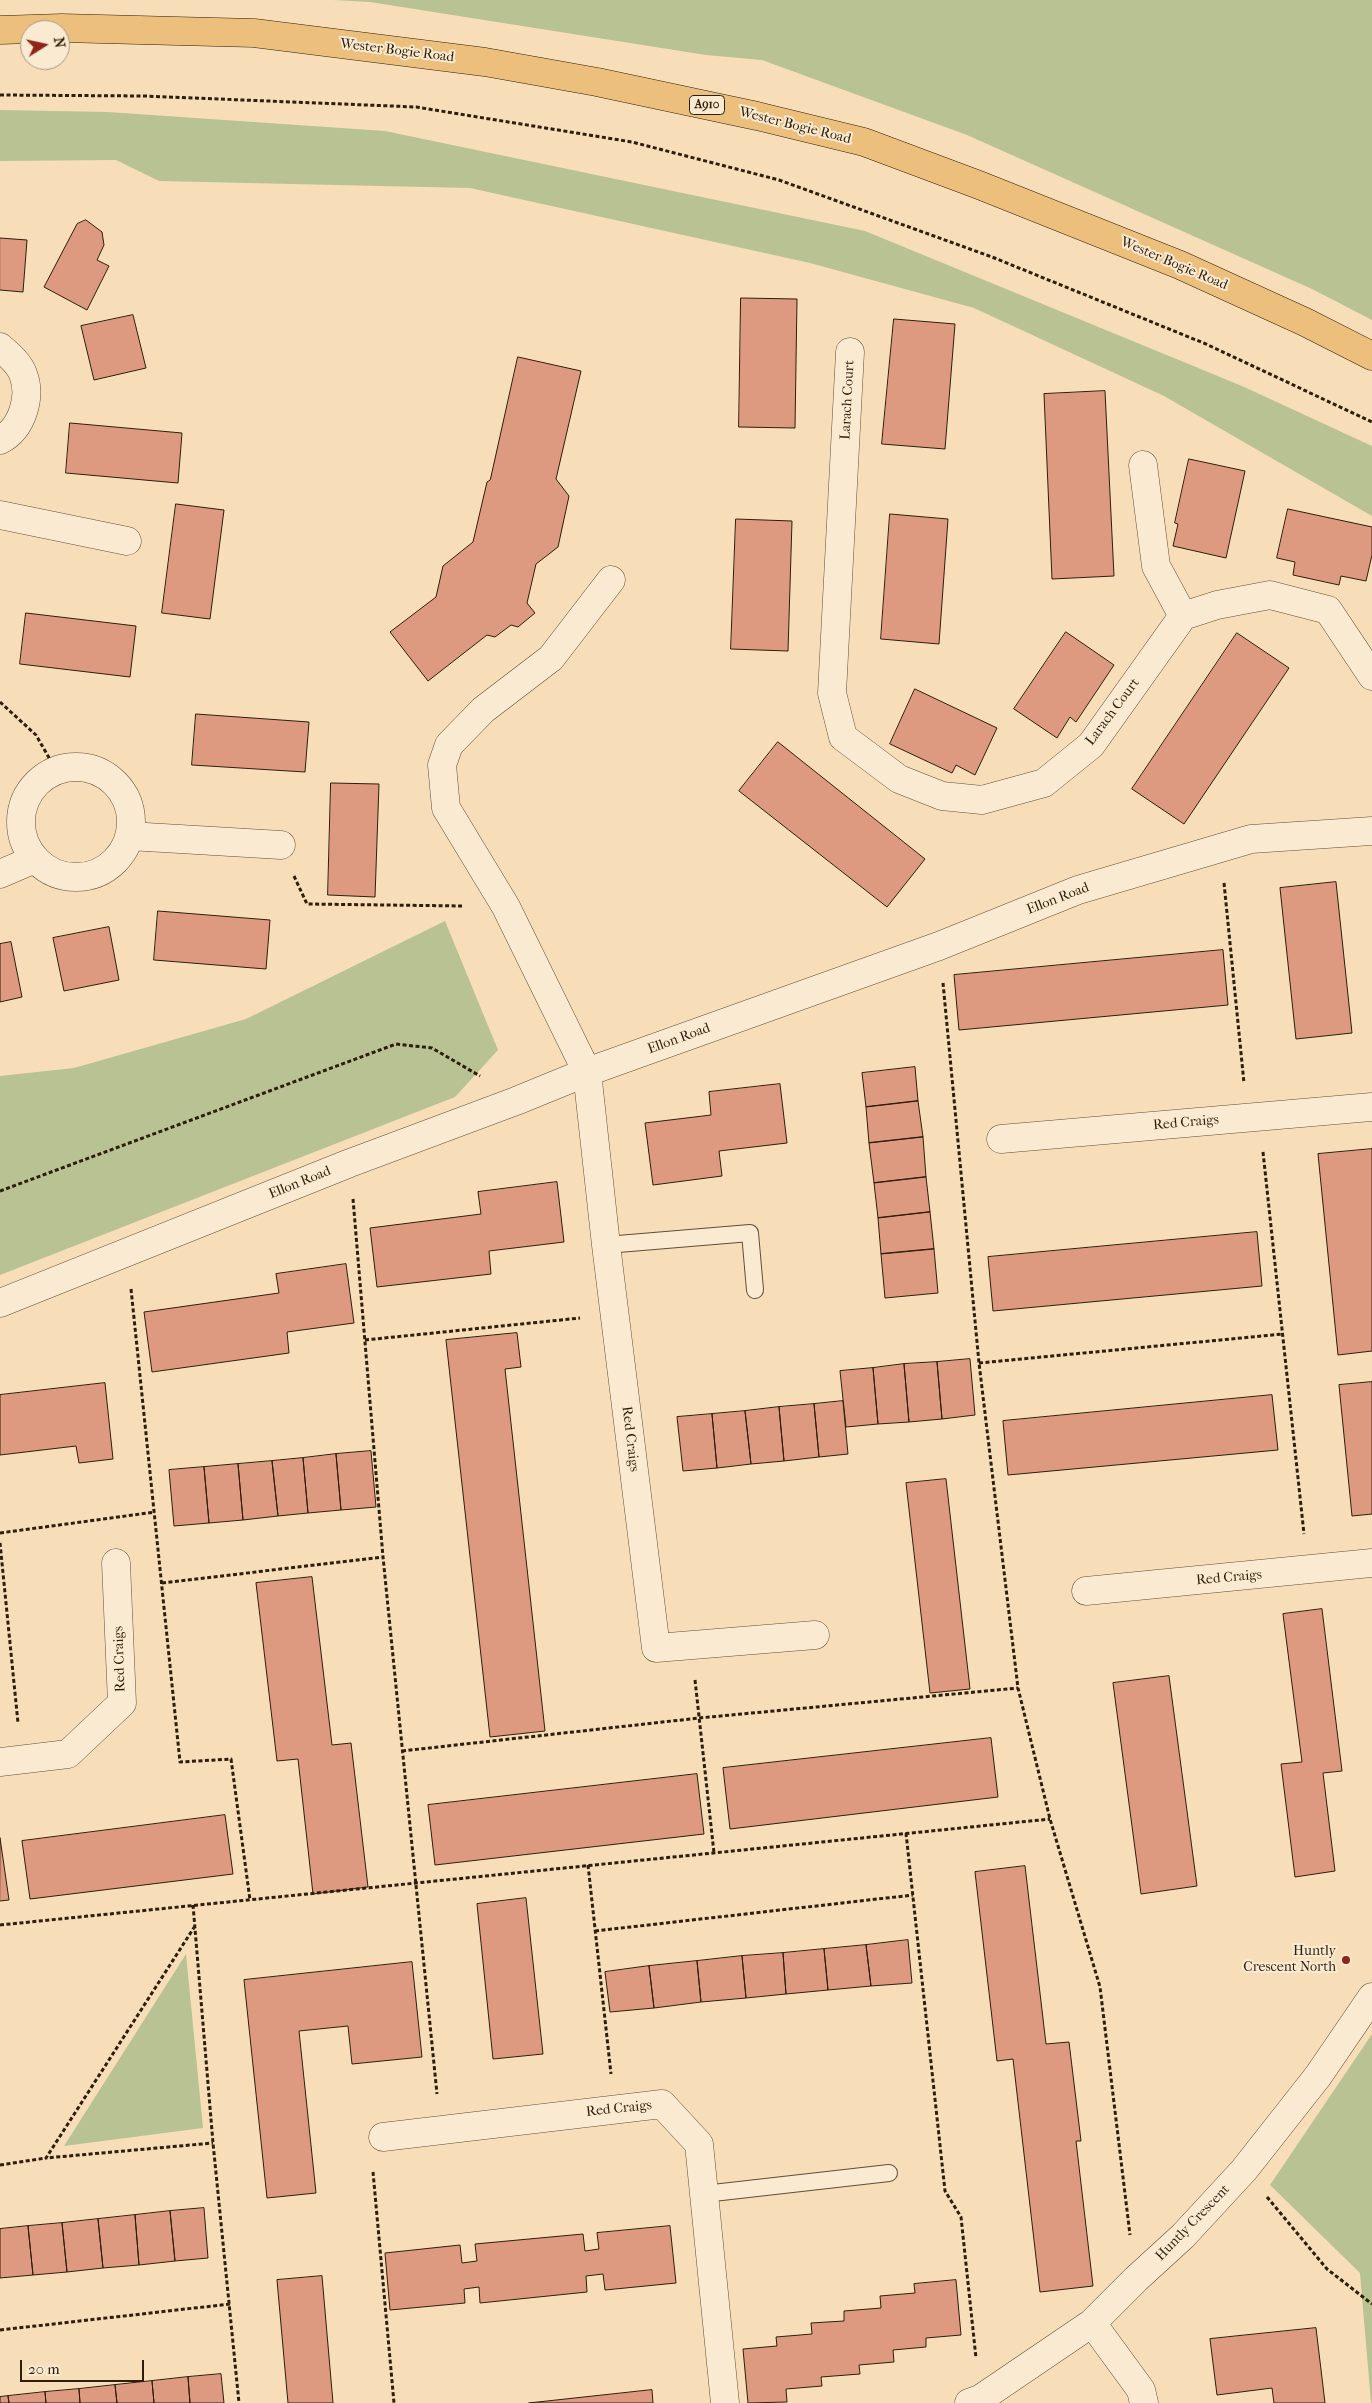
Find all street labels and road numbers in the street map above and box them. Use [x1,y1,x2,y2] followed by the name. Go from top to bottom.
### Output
[339,36,455,66] street label: Wester Bogie Road
[690,96,724,114] road number: A910
[737,104,853,148] street label: Wester Bogie Road
[1118,234,1230,294] street label: Wester Bogie Road
[838,360,858,440] street label: Larach Court
[1082,675,1144,749] street label: Larach Court
[1024,879,1092,919] street label: Ellon Road
[645,1020,713,1058] street label: Ellon Road
[1152,1112,1220,1134] street label: Red Craigs
[266,1163,334,1203] street label: Ellon Road
[618,1405,642,1473] street label: Red Craigs
[1195,1567,1263,1589] street label: Red Craigs
[110,1626,130,1692] street label: Red Craigs
[585,2097,653,2121] street label: Red Craigs
[1152,2181,1234,2265] street label: Huntly Crescent

